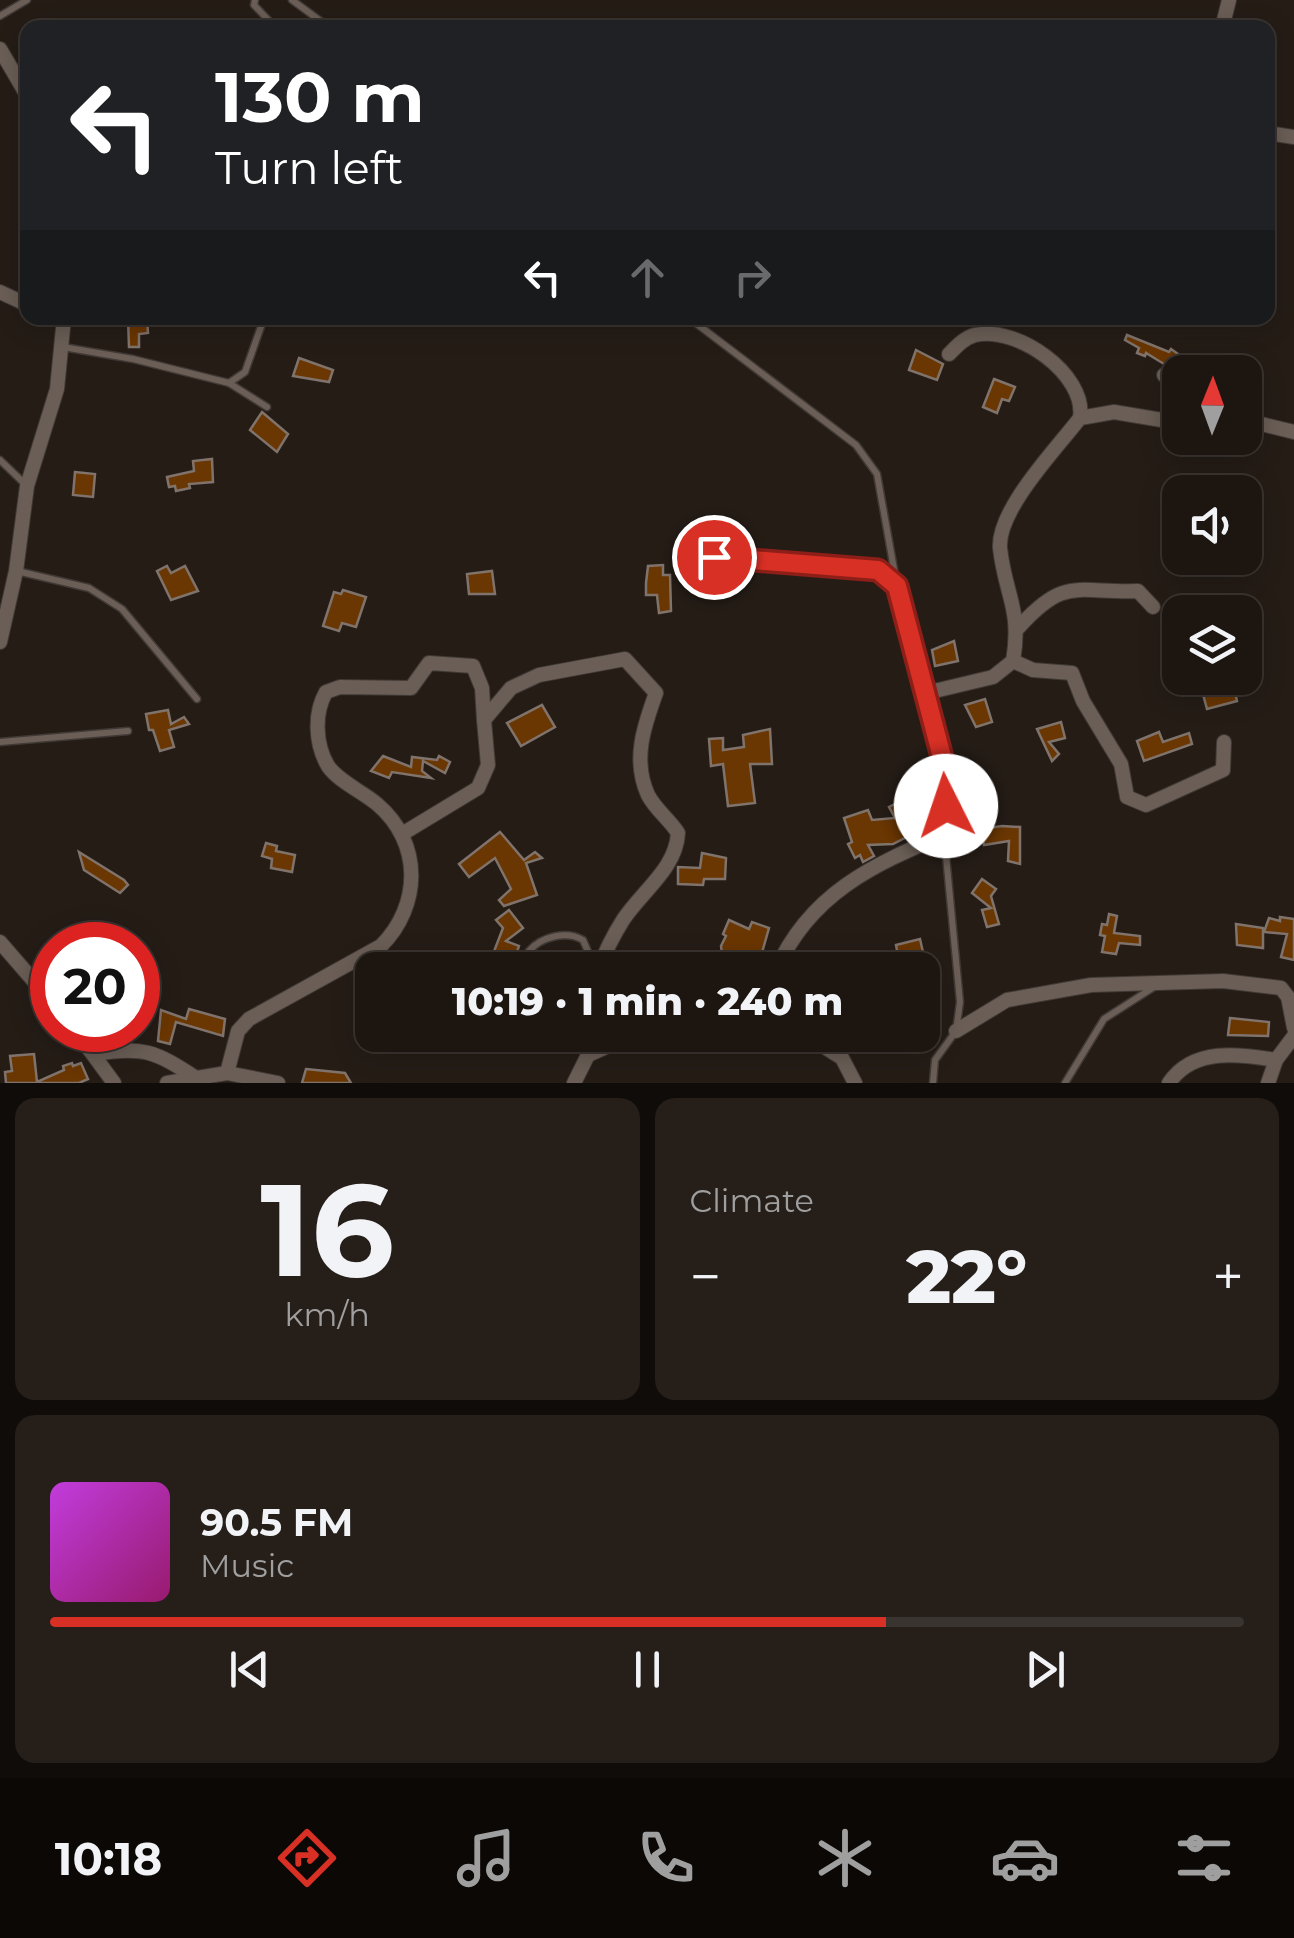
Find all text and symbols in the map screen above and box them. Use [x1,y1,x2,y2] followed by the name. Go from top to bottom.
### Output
[215,54,425,140] text: 130 m
[50,60,180,190] icon: left
[215,140,403,195] text: Turn left
[515,250,570,305] icon: left
[620,250,675,305] icon: ahead
[725,250,780,305] icon: right
[1162,355,1262,455] north arrow
[1162,355,1262,695] map controls
[1162,475,1262,575] button: sound
[672,515,757,600] pin
[687,530,742,585] icon: arrive
[1162,595,1262,695] button: layers
[894,754,998,858] position arrow
[30,922,160,1052] speed limit sign: 20
[452,978,843,1025] text: 10:19 · 1 min · 240 m
[260,1150,394,1309] text: 16
[690,1181,814,1220] text: Climate
[906,1230,1027,1322] text: 22°
[690,1243,721,1310] text: −
[1212,1243,1244,1310] text: +
[285,1295,370,1334] text: km/h
[200,1499,353,1546] text: 90.5 FM
[200,1546,294,1585] text: Music
[222,1642,277,1697] icon: previous
[620,1642,675,1697] icon: pause
[1018,1642,1073,1697] icon: next
[272,1823,342,1893] icon: directions
[451,1823,521,1893] icon: music
[631,1823,701,1893] icon: phone
[810,1823,880,1893] icon: climate
[990,1823,1060,1893] icon: car
[1169,1823,1239,1893] icon: filters
[55,1831,162,1886] text: 10:18

